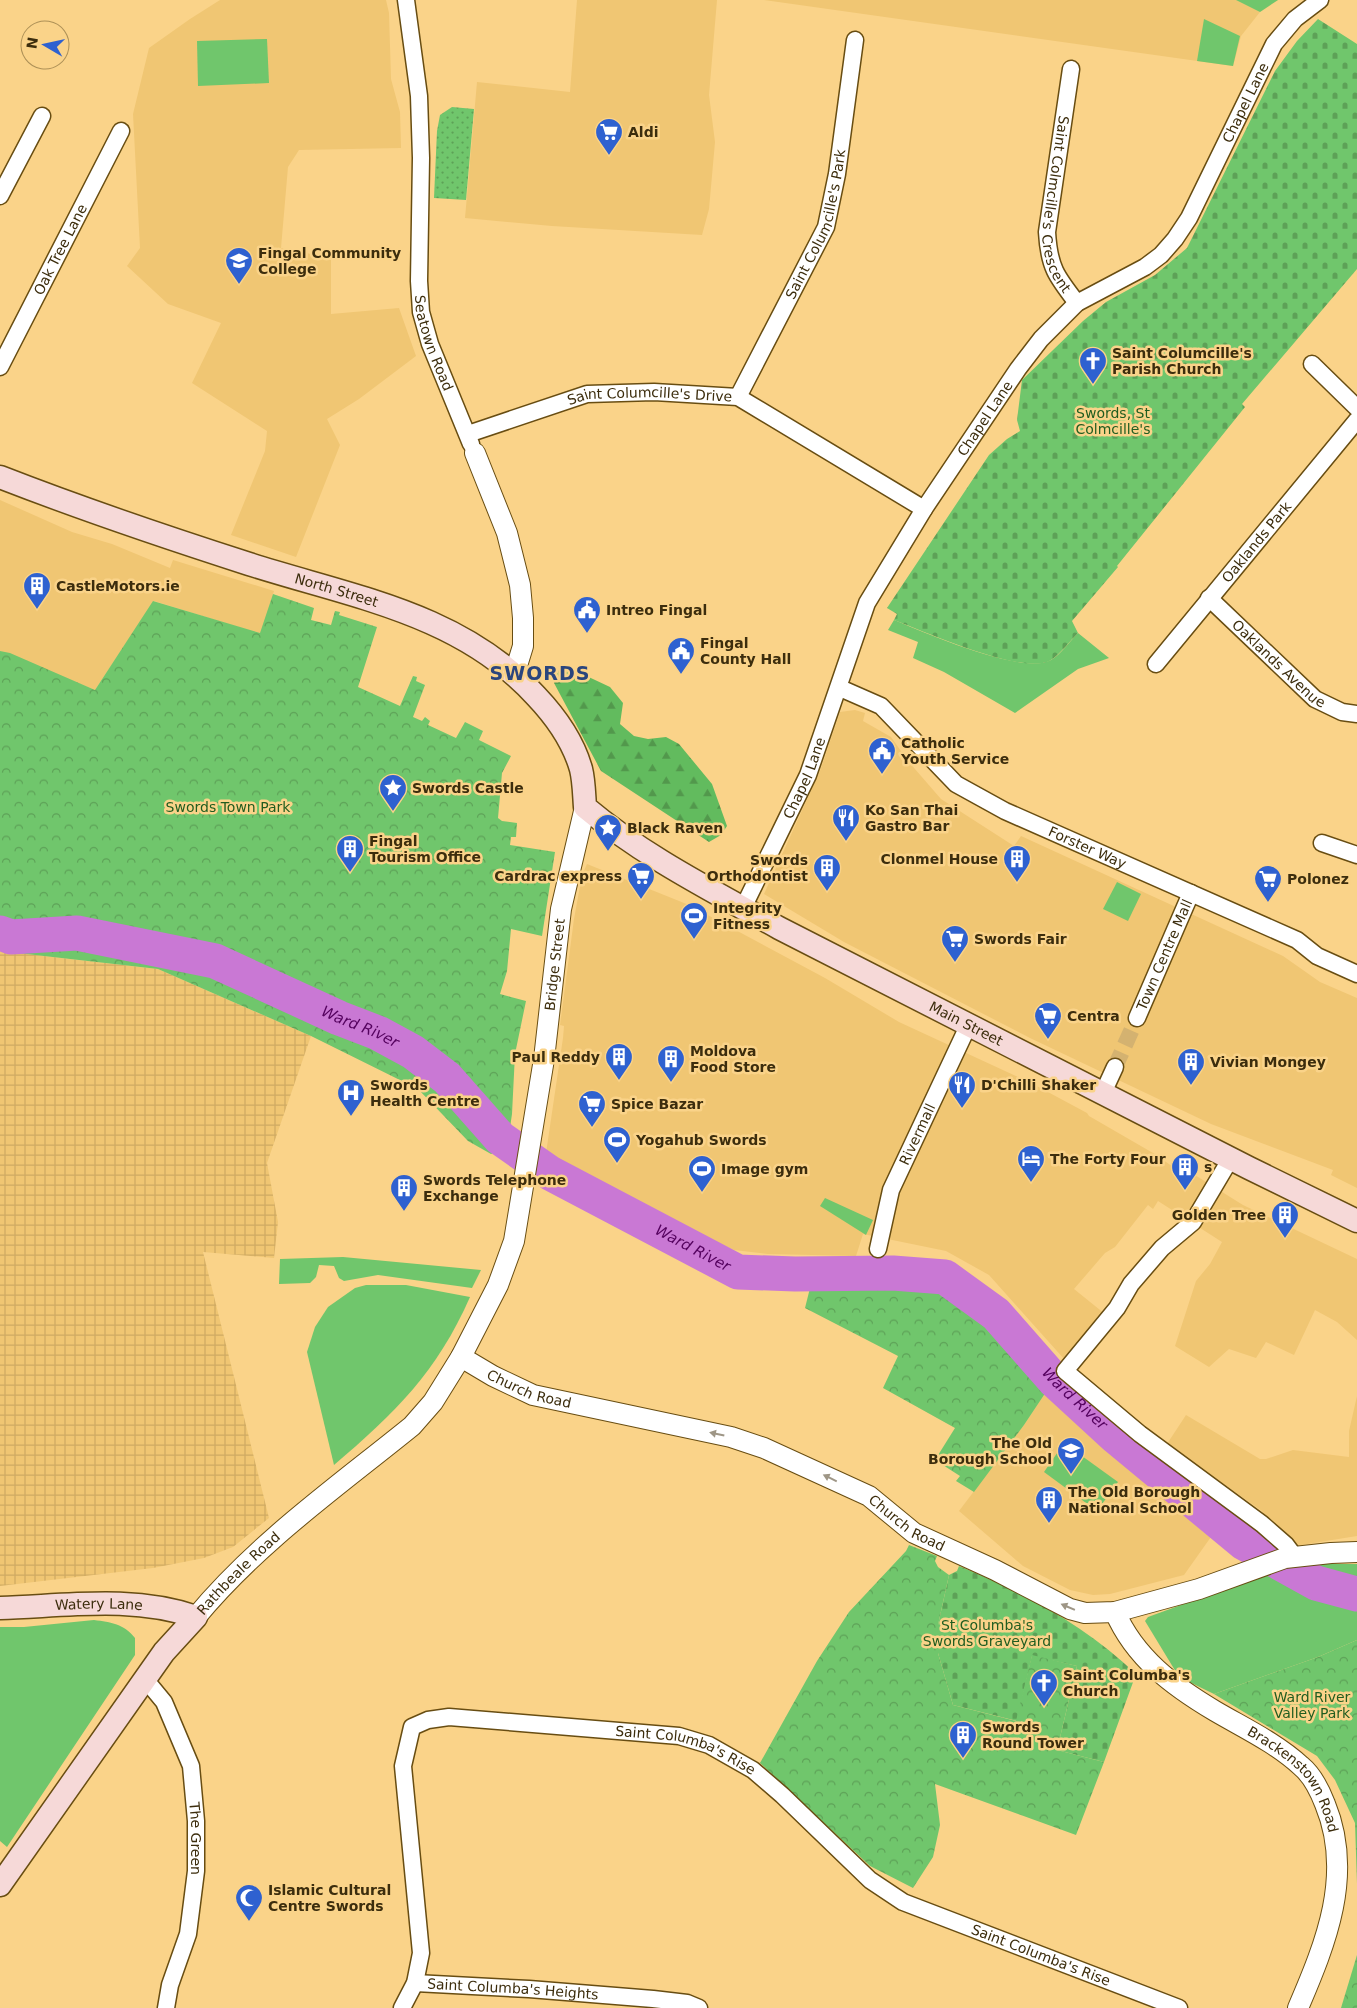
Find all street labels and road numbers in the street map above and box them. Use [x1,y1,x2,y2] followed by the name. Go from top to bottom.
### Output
[1219,60,1272,145] street label: Chapel Lane
[1039,115,1075,296] street label: Saint Colmcille's Crescent
[782,147,848,302] street label: Saint Columcille's Park
[30,202,90,298] street label: Oak Tree Lane
[412,294,456,393] street label: Seatown Road
[954,378,1016,459] street label: Chapel Lane
[565,384,733,408] street label: Saint Columcille's Drive
[1218,498,1295,586] street label: Oaklands Park
[293,570,381,610] street label: North Street
[1229,616,1328,711] street label: Oaklands Avenue
[780,735,828,821] street label: Chapel Lane
[1046,823,1129,872] street label: Forster Way
[1133,897,1195,1014] street label: Town Centre Mall
[542,917,568,1012] street label: Bridge Street
[927,998,1006,1049] street label: Main Street
[896,1101,938,1168] street label: Rivermall
[484,1366,573,1411] street label: Church Road
[866,1491,948,1554] street label: Church Road
[194,1528,283,1618] street label: Rathbeale Road
[54,1595,144,1613] street label: Watery Lane
[615,1723,758,1778] street label: Saint Columba's Rise
[1245,1723,1342,1834] street label: Brackenstown Road
[186,1800,204,1875] street label: The Green
[969,1921,1113,1989] street label: Saint Columba's Rise
[427,1976,599,2003] street label: Saint Columba's Heights

